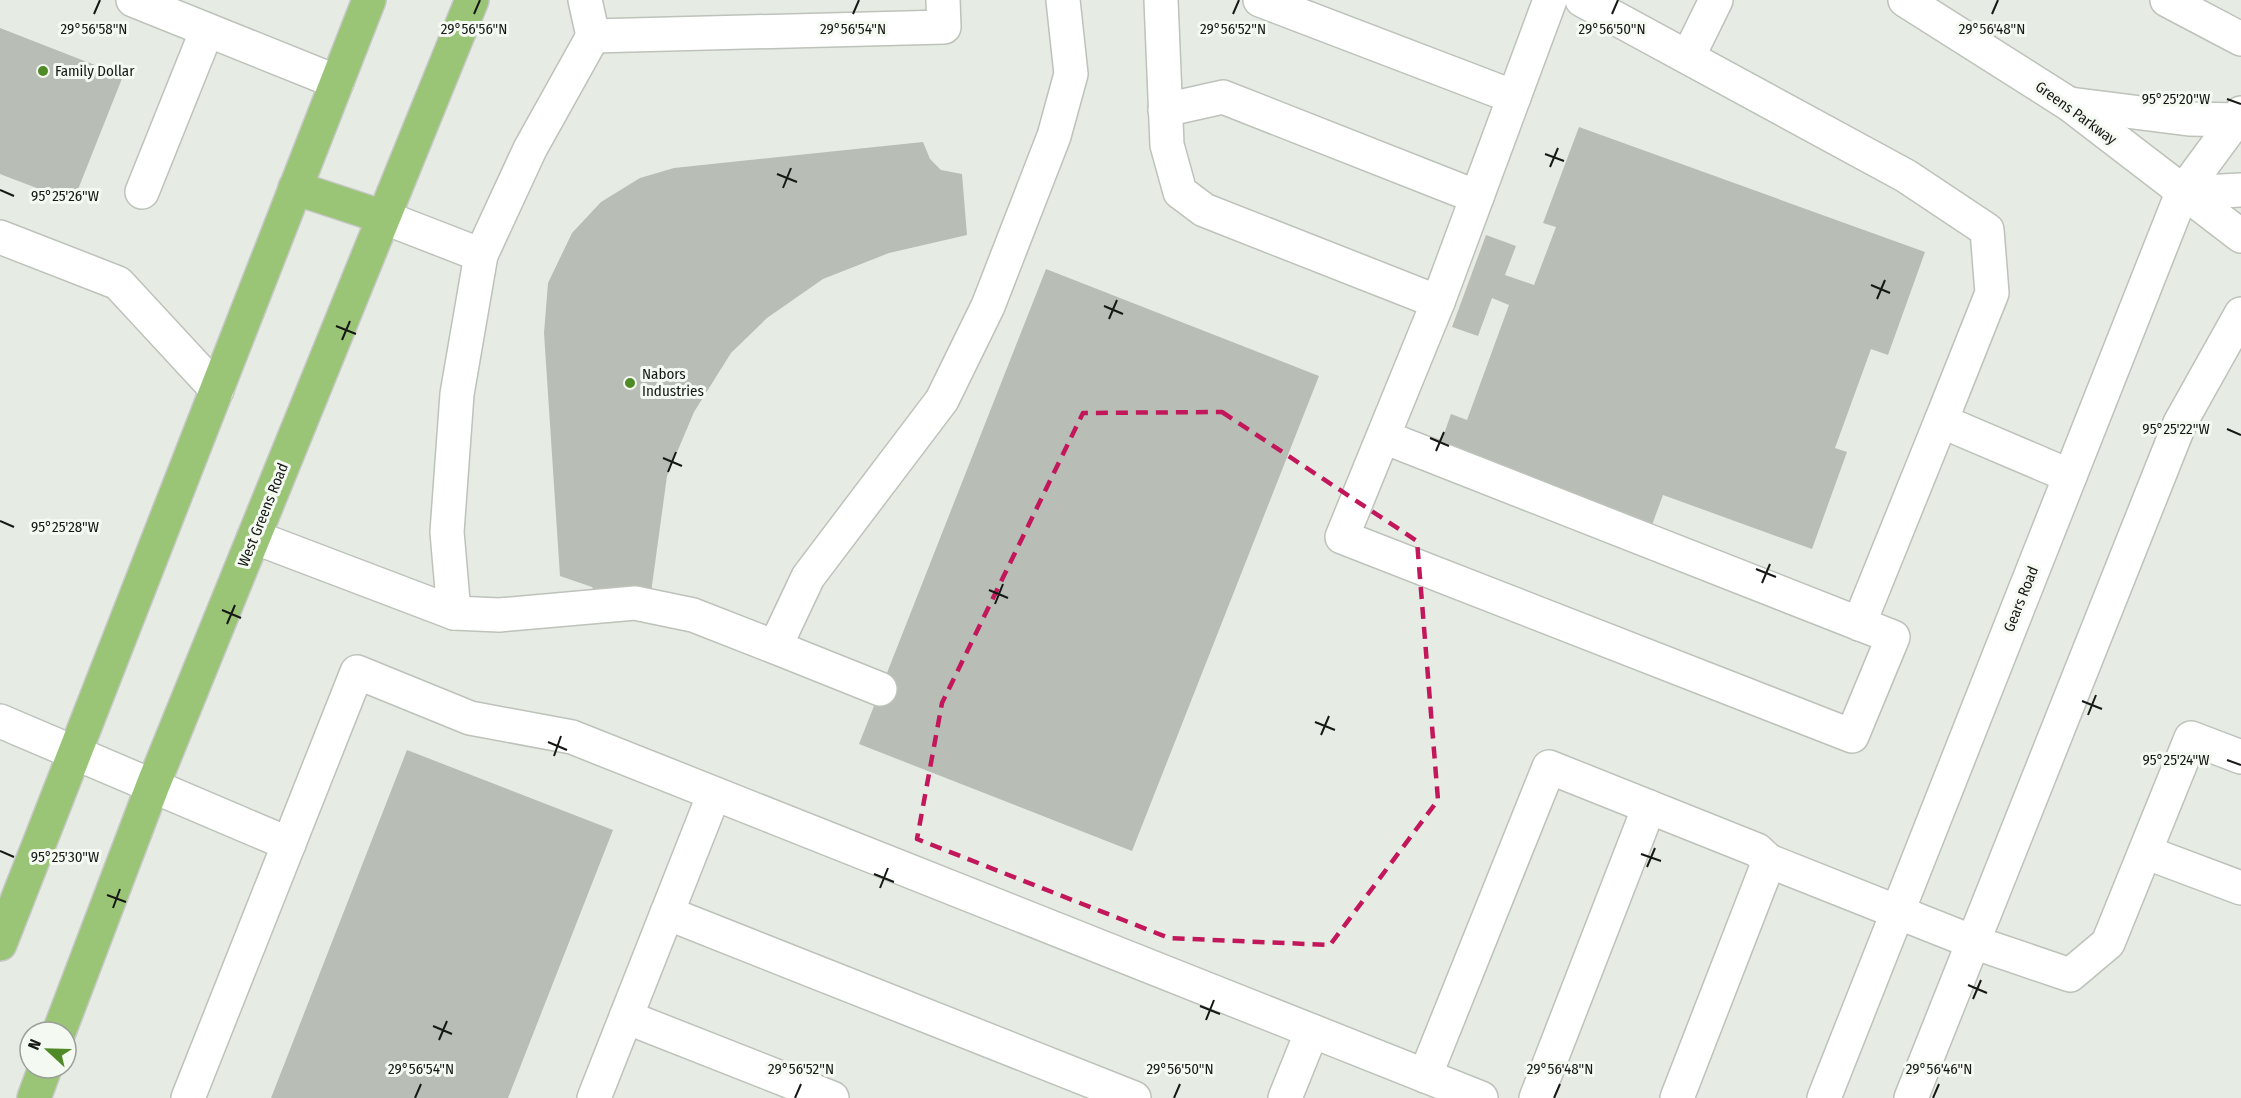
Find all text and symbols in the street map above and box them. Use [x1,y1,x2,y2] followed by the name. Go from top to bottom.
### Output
[61,20,127,38] text: 29°56'58"N
[441,20,507,38] text: 29°56'56"N
[820,20,886,38] text: 29°56'54"N
[1200,20,1266,38] text: 29°56'52"N
[1578,20,1646,38] text: 29°56'50"N
[1959,20,2025,38] text: 29°56'48"N
[55,62,135,80] place label: Family Dollar
[36,64,50,78] marker: Family Dollar
[2032,77,2120,149] street label: Greens Parkway
[2142,90,2210,108] text: 95°25'20"W
[31,187,99,205] text: 95°25'26"W
[642,365,704,400] place label: Nabors Industries
[623,376,637,390] marker: Nabors Industries
[2142,420,2210,438] text: 95°25'22"W
[234,460,292,570] street label: West Greens Road
[31,518,99,536] text: 95°25'28"W
[2000,564,2042,634] street label: Gears Road
[2143,751,2209,769] text: 95°25'24"W
[31,848,99,866] text: 95°25'30"W
[18,1020,78,1080] north arrow
[24,1037,45,1053] text: N
[388,1060,454,1078] text: 29°56'54"N
[768,1060,834,1078] text: 29°56'52"N
[1146,1060,1214,1078] text: 29°56'50"N
[1527,1060,1593,1078] text: 29°56'48"N
[1906,1060,1972,1078] text: 29°56'46"N

